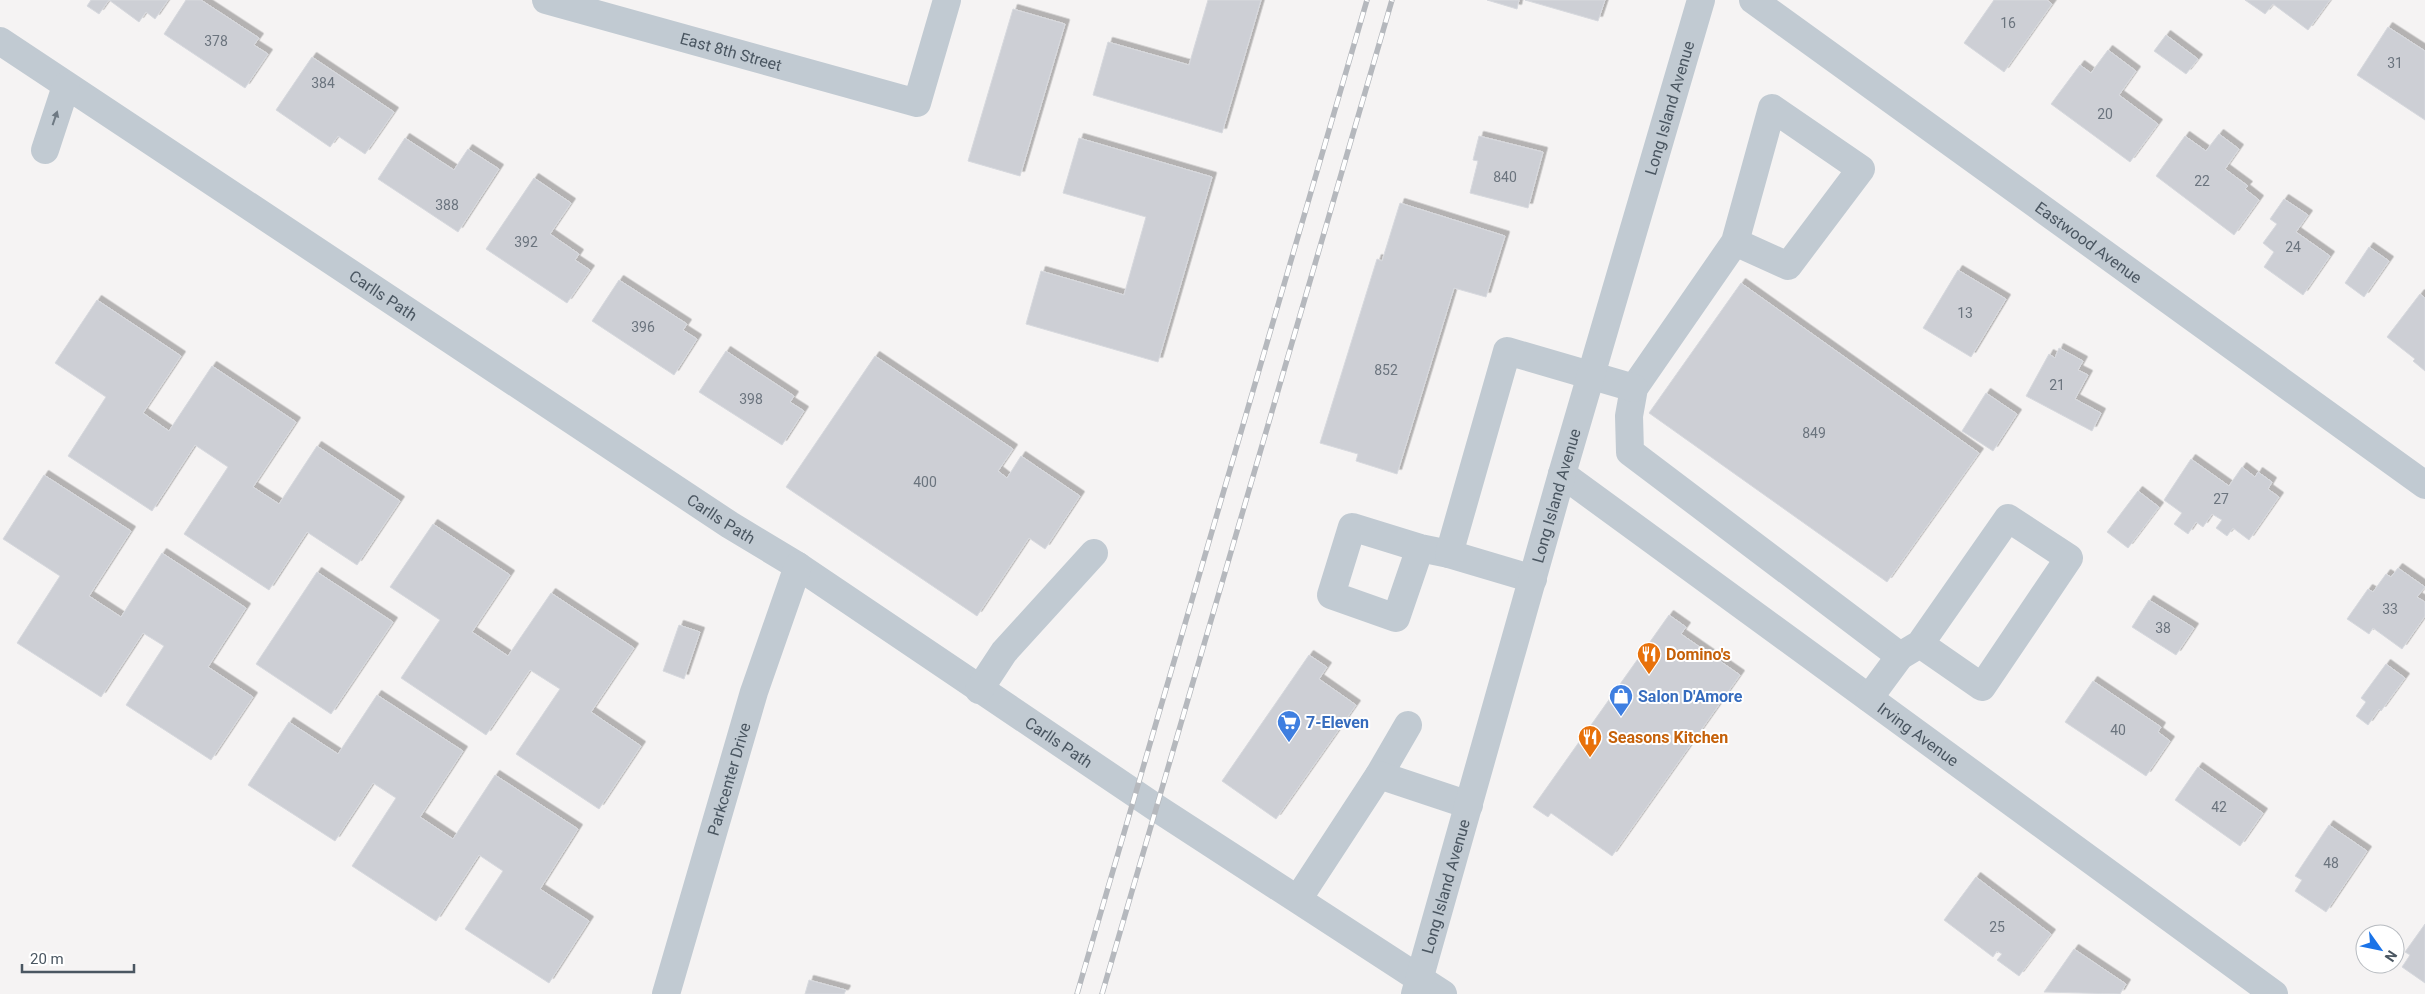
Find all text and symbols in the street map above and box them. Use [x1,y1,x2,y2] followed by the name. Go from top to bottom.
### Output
[2000,15,2016,31] house number: 16
[678,28,784,74] street label: East 8th Street
[204,33,228,49] house number: 378
[1641,38,1698,177] street label: Long Island Avenue
[2387,55,2403,71] house number: 31
[311,75,335,91] house number: 384
[2097,106,2113,122] house number: 20
[52,111,59,126] one-way arrow
[1493,169,1517,185] house number: 840
[2194,173,2210,189] house number: 22
[435,197,459,213] house number: 388
[2032,197,2146,287] street label: Eastwood Avenue
[514,234,538,250] house number: 392
[2285,239,2301,255] house number: 24
[346,266,421,324] street label: Carlls Path
[1957,305,1973,321] house number: 13
[631,319,655,335] house number: 396
[1374,362,1398,378] house number: 852
[2049,377,2065,393] house number: 21
[739,391,763,407] house number: 398
[1802,425,1826,441] house number: 849
[1528,426,1584,565] street label: Long Island Avenue
[913,474,937,490] house number: 400
[683,490,759,547] street label: Carlls Path
[2213,491,2229,507] house number: 27
[2382,601,2398,617] house number: 33
[2155,620,2171,636] house number: 38
[1636,641,1662,675] restaurant icon: Domino's
[1666,645,1731,664] place label: Domino's
[1608,683,1634,717] shop icon: Salon D'Amore
[1638,687,1743,706] place label: Salon D'Amore
[1874,698,1962,770] street label: Irving Avenue
[1276,709,1302,743] supermarket icon: 7-Eleven
[1021,713,1096,772] street label: Carlls Path
[1306,713,1369,732] place label: 7-Eleven
[703,720,754,838] street label: Parkcenter Drive
[2110,722,2126,738] house number: 40
[1577,724,1603,758] restaurant icon: Seasons Kitchen
[1608,728,1728,747] place label: Seasons Kitchen
[2211,799,2227,815] house number: 42
[1417,817,1474,956] street label: Long Island Avenue
[2323,855,2339,871] house number: 48
[1989,919,2005,935] house number: 25
[2355,924,2405,974] north arrow
[22,942,135,974] scale bar
[2381,948,2400,965] text: N
[30,950,64,968] text: 20 m

